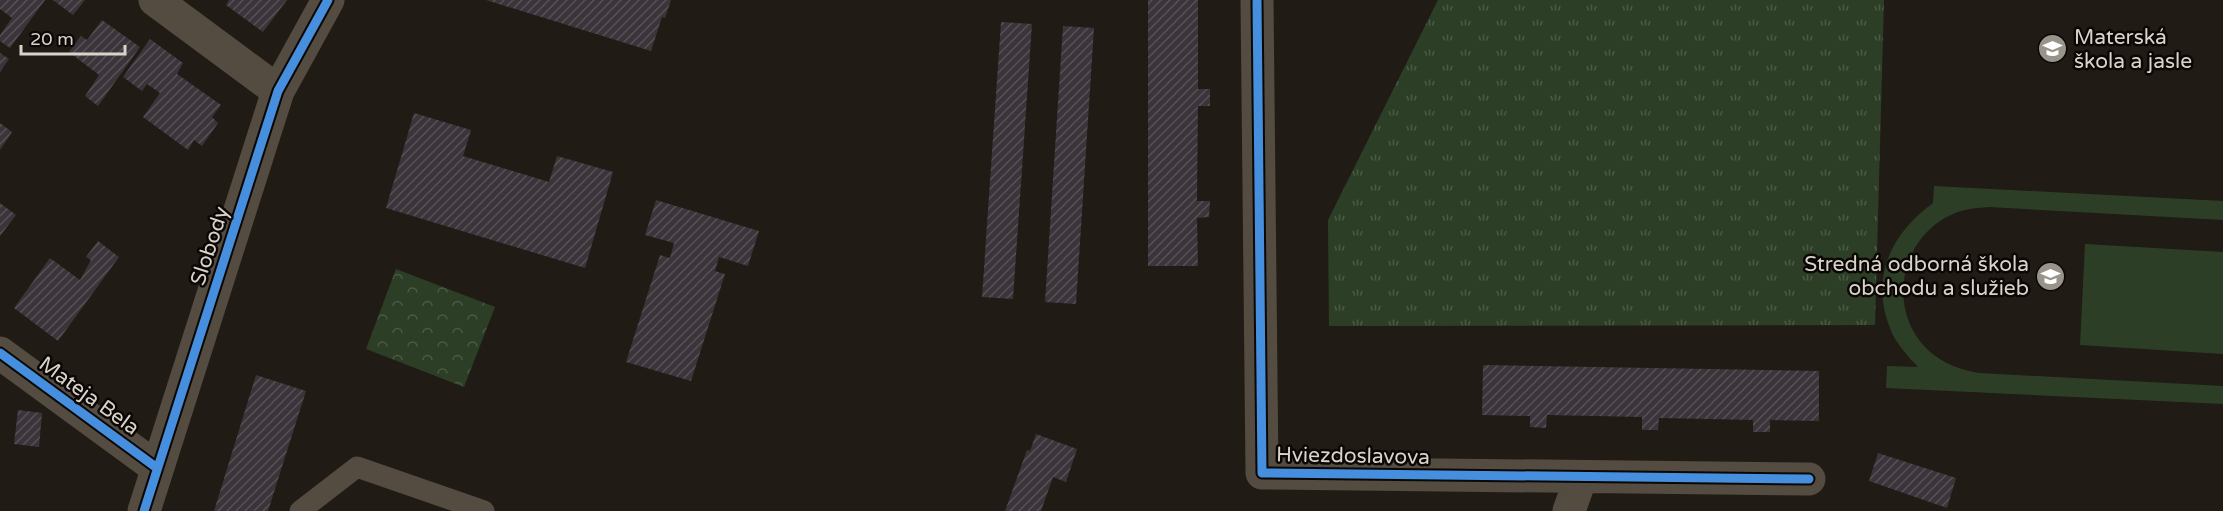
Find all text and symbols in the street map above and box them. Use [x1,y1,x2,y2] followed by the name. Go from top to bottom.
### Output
[21,18,124,56] scale bar
[2074,25,2192,74] place label: Materská škola a jasle
[30,28,74,50] text: 20 m
[2037,33,2069,65] school or university icon: Materská škola a jasle
[186,203,234,289] street label: Slobody
[1804,252,2029,301] place label: Stredná odborná škola obchodu a služieb
[2034,260,2066,292] school or university icon: Stredná odborná škola obchodu a služieb
[34,351,144,441] street label: Mateja Bela
[1276,442,1430,470] street label: Hviezdoslavova

